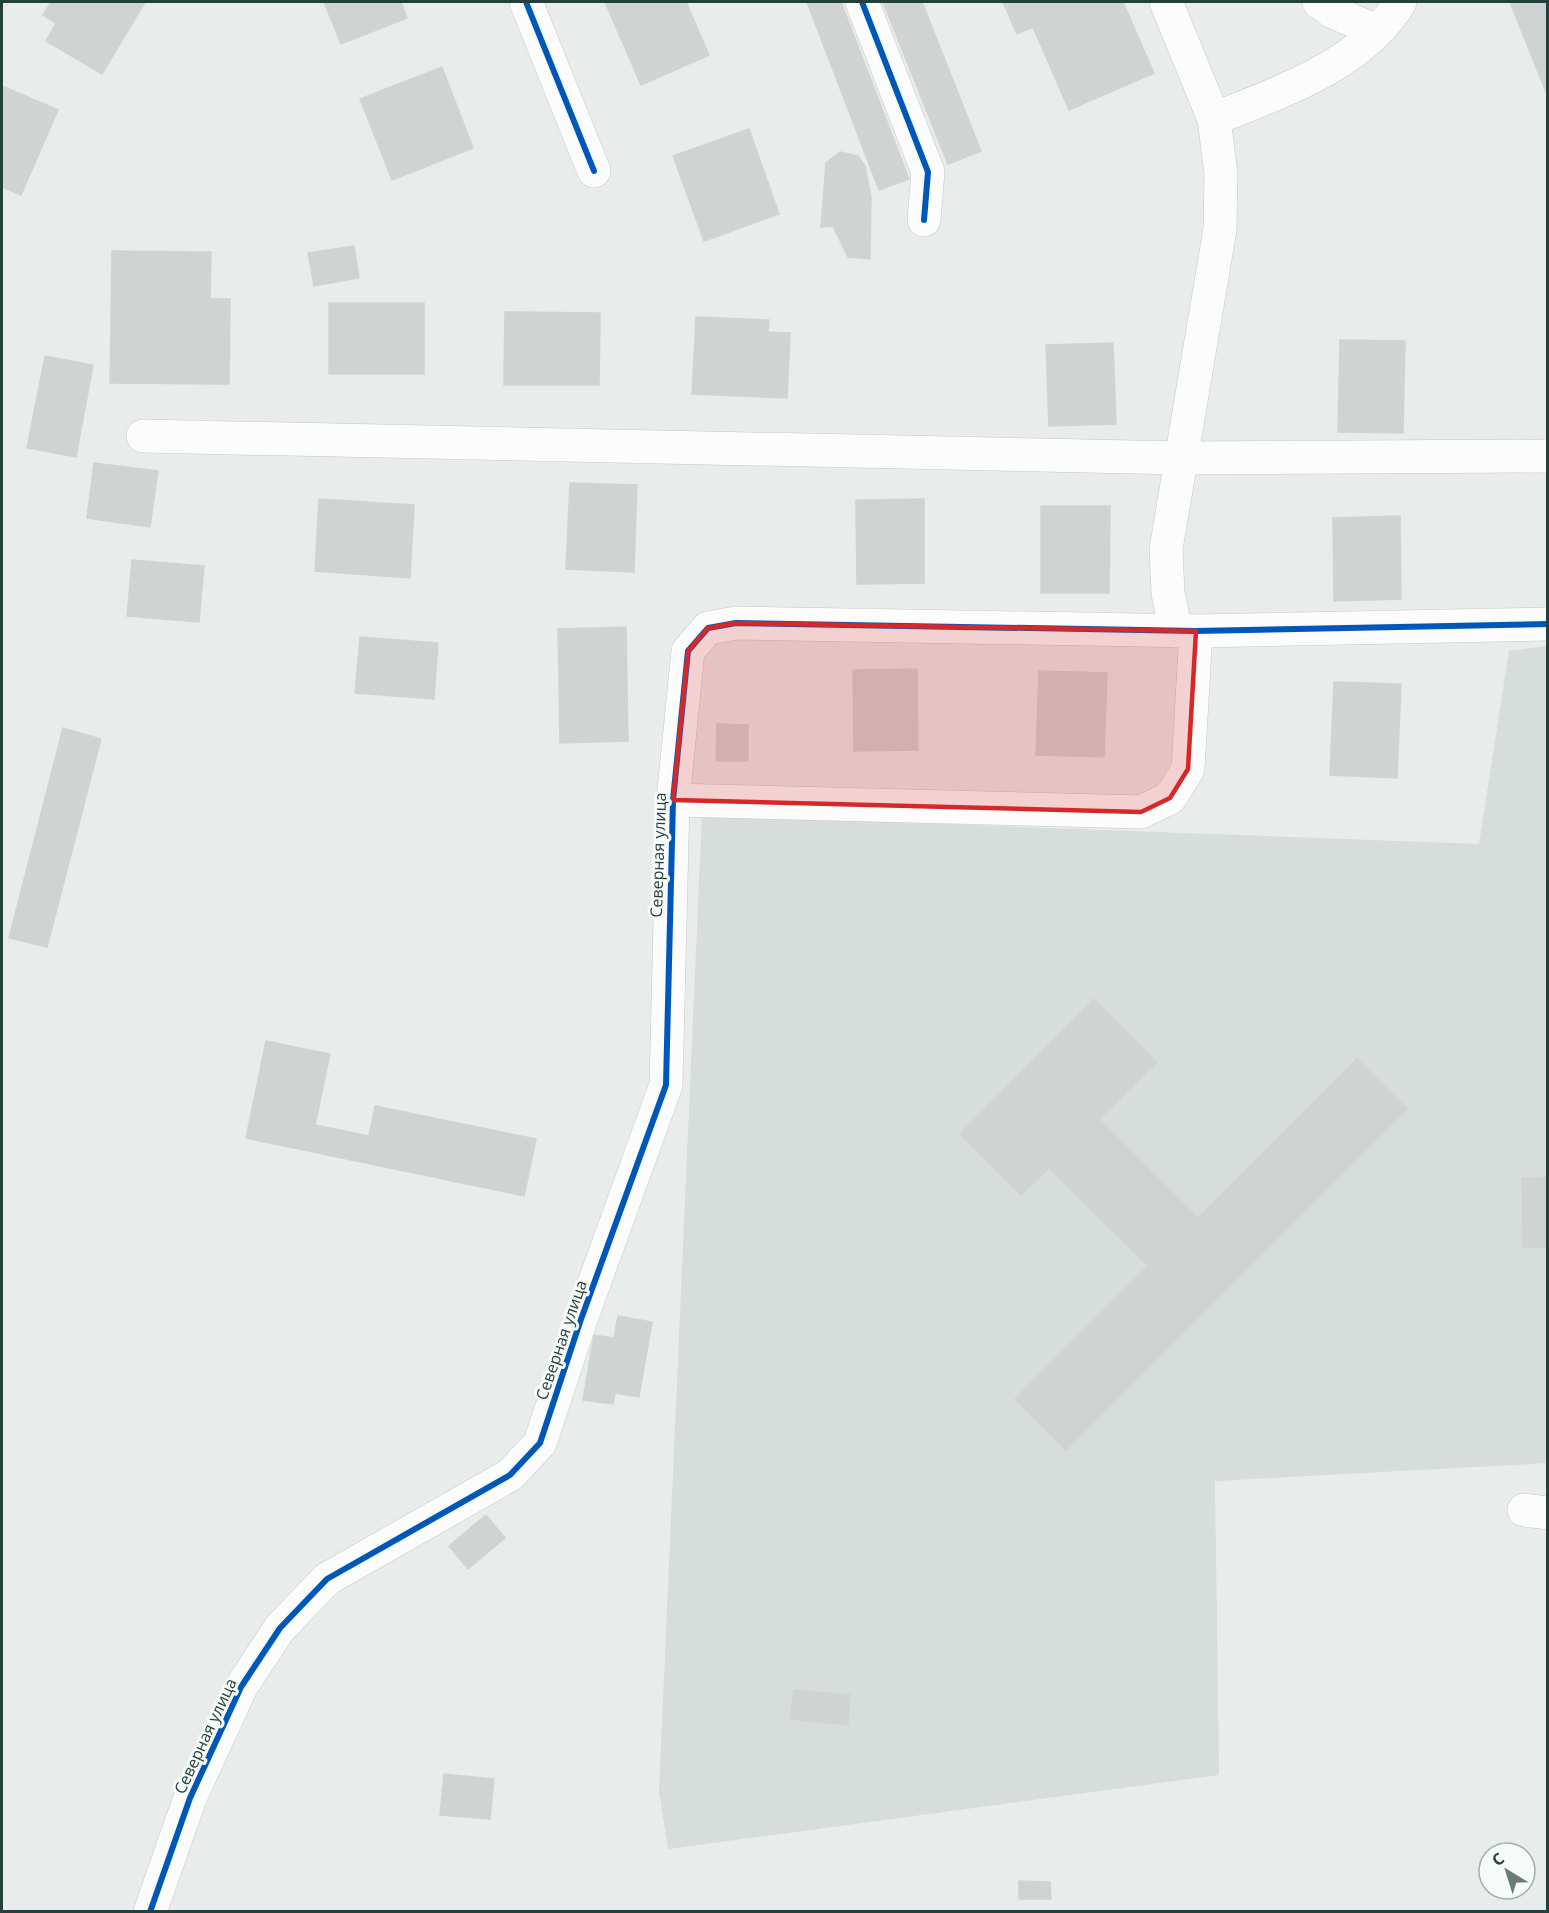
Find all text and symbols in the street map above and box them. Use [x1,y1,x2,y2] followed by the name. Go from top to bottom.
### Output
[645,792,671,918] street label: Северная улица
[530,1277,592,1403] street label: Северная улица
[169,1675,241,1797] street label: Северная улица
[1477,1841,1537,1901] north arrow
[1487,1847,1509,1871] text: С

